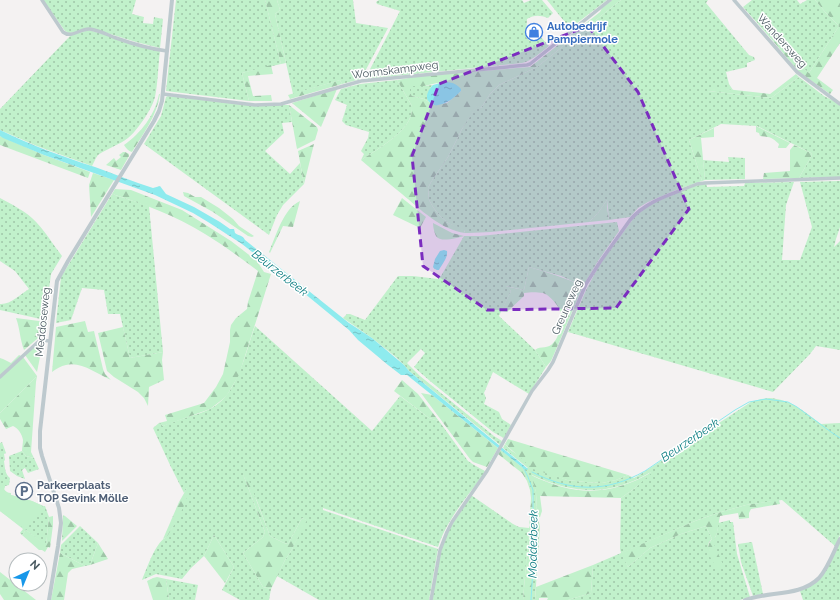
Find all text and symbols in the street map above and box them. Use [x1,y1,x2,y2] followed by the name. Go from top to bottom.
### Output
[755,11,809,71] street label: Wandersweg
[547,20,618,46] place label: Autobedrijf Pampiermole
[524,22,544,42] shop icon: Autobedrijf Pampiermole
[351,58,439,82] street label: Wormskampweg
[249,247,311,300] water label: Beurzerbeek
[549,277,585,337] street label: Greuneweg
[33,287,53,357] street label: Meddoseweg
[658,415,722,465] water label: Beurzerbeek
[37,479,129,505] place label: Parkeerplaats TOP Sevink Mölle
[14,481,34,501] parking icon: Parkeerplaats TOP Sevink Mölle
[525,509,541,578] water label: Modderbeek
[8,552,48,592] north arrow
[27,558,42,573] text: N

